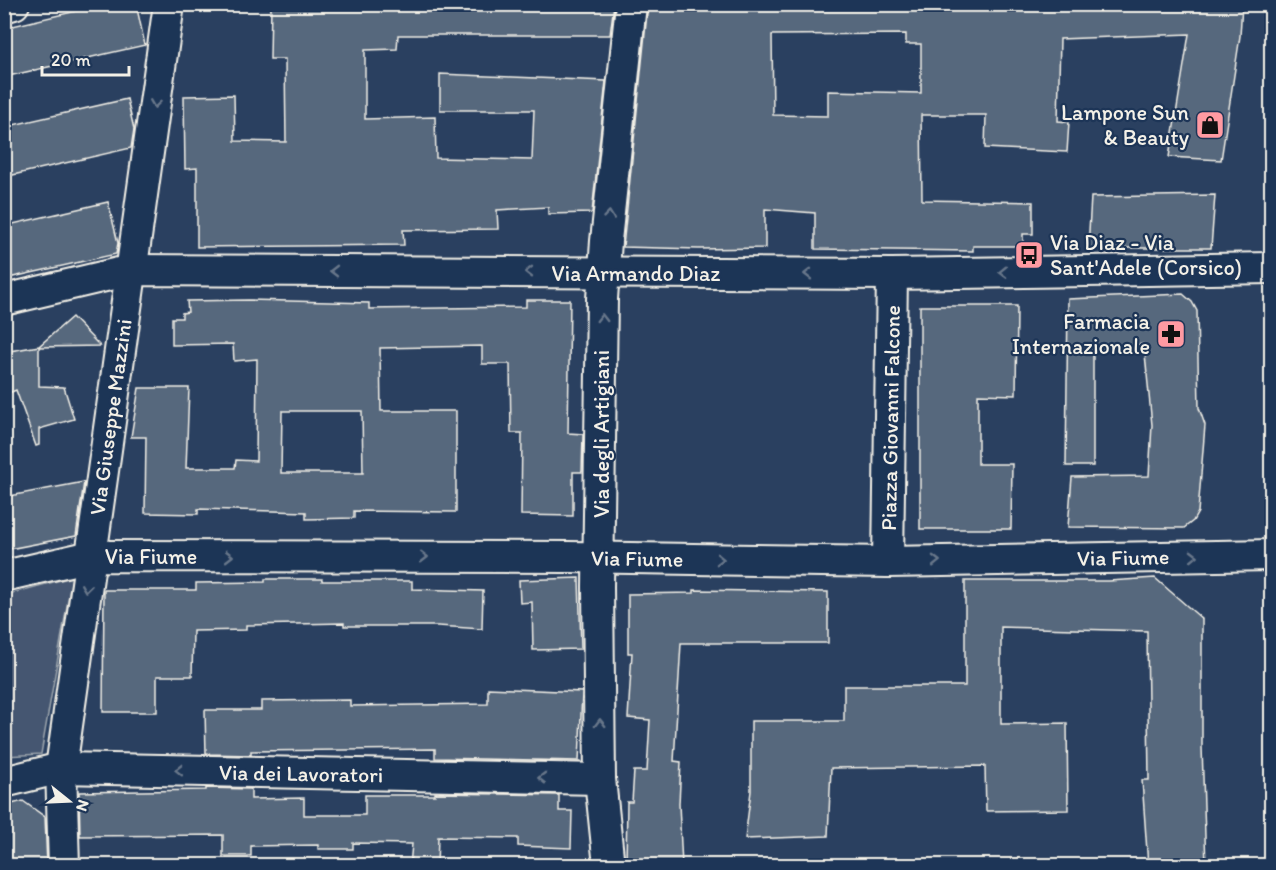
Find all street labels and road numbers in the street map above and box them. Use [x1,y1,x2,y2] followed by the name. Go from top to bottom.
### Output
[552,260,720,287] street label: Via Armando Diaz
[875,305,906,531] street label: Piazza Giovanni Falcone
[83,317,138,517] street label: Via Giuseppe Mazzini
[588,350,615,518] street label: Via degli Artigiani
[105,543,197,570] street label: Via Fiume
[1077,543,1169,572] street label: Via Fiume
[591,544,683,573] street label: Via Fiume
[219,759,383,788] street label: Via dei Lavoratori

